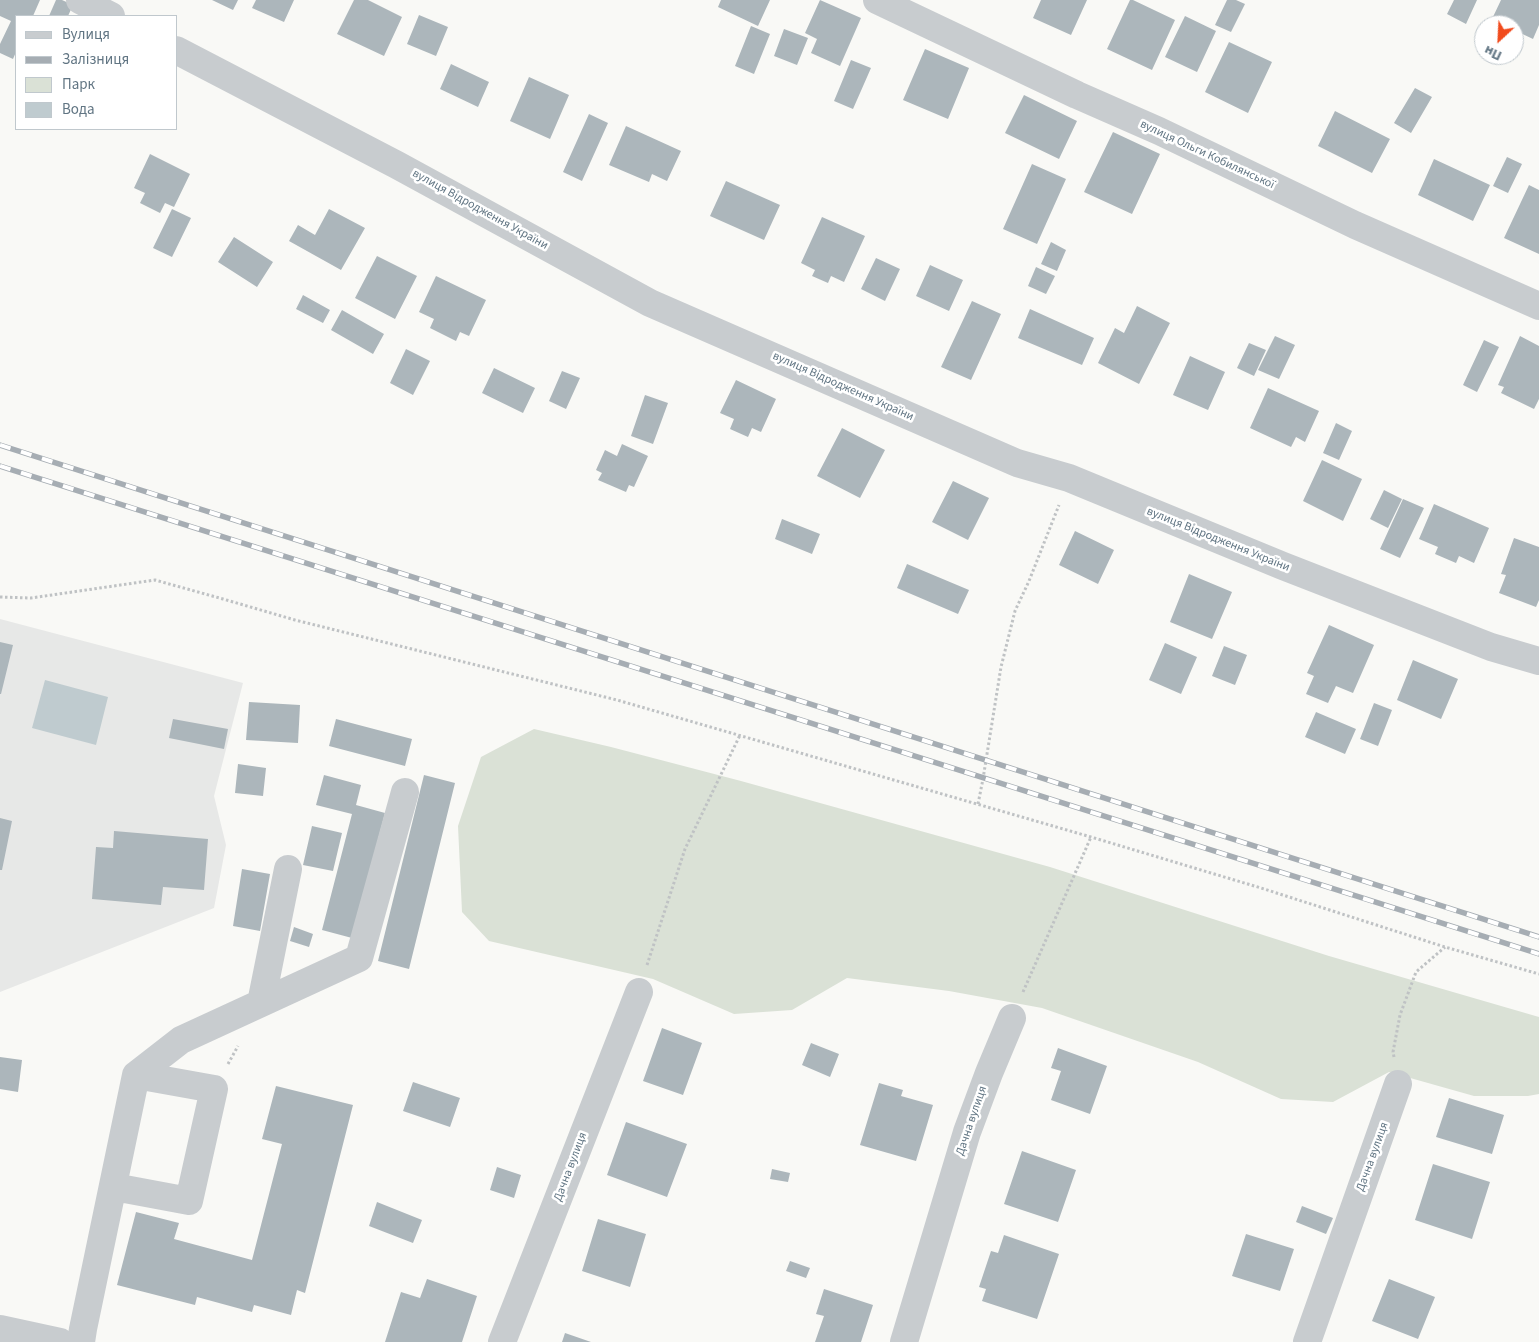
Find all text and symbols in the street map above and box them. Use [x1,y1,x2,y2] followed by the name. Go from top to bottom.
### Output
[15,15,178,130] legend
[1474,15,1524,65] north arrow
[62,24,110,45] text: Вулиця
[1481,40,1505,65] text: Пн
[62,49,129,70] text: Залізниця
[62,74,95,95] text: Парк
[62,99,95,120] text: Вода
[1137,117,1277,193] street label: вулиця Ольги Кобилянської
[410,167,550,253] street label: вулиця Відродження України
[770,349,916,425] street label: вулиця Відродження України
[1144,505,1292,575] street label: вулиця Відродження України
[953,1084,991,1158] street label: Дачна вулиця
[1354,1120,1392,1194] street label: Дачна вулиця
[551,1130,591,1204] street label: Дачна вулиця

